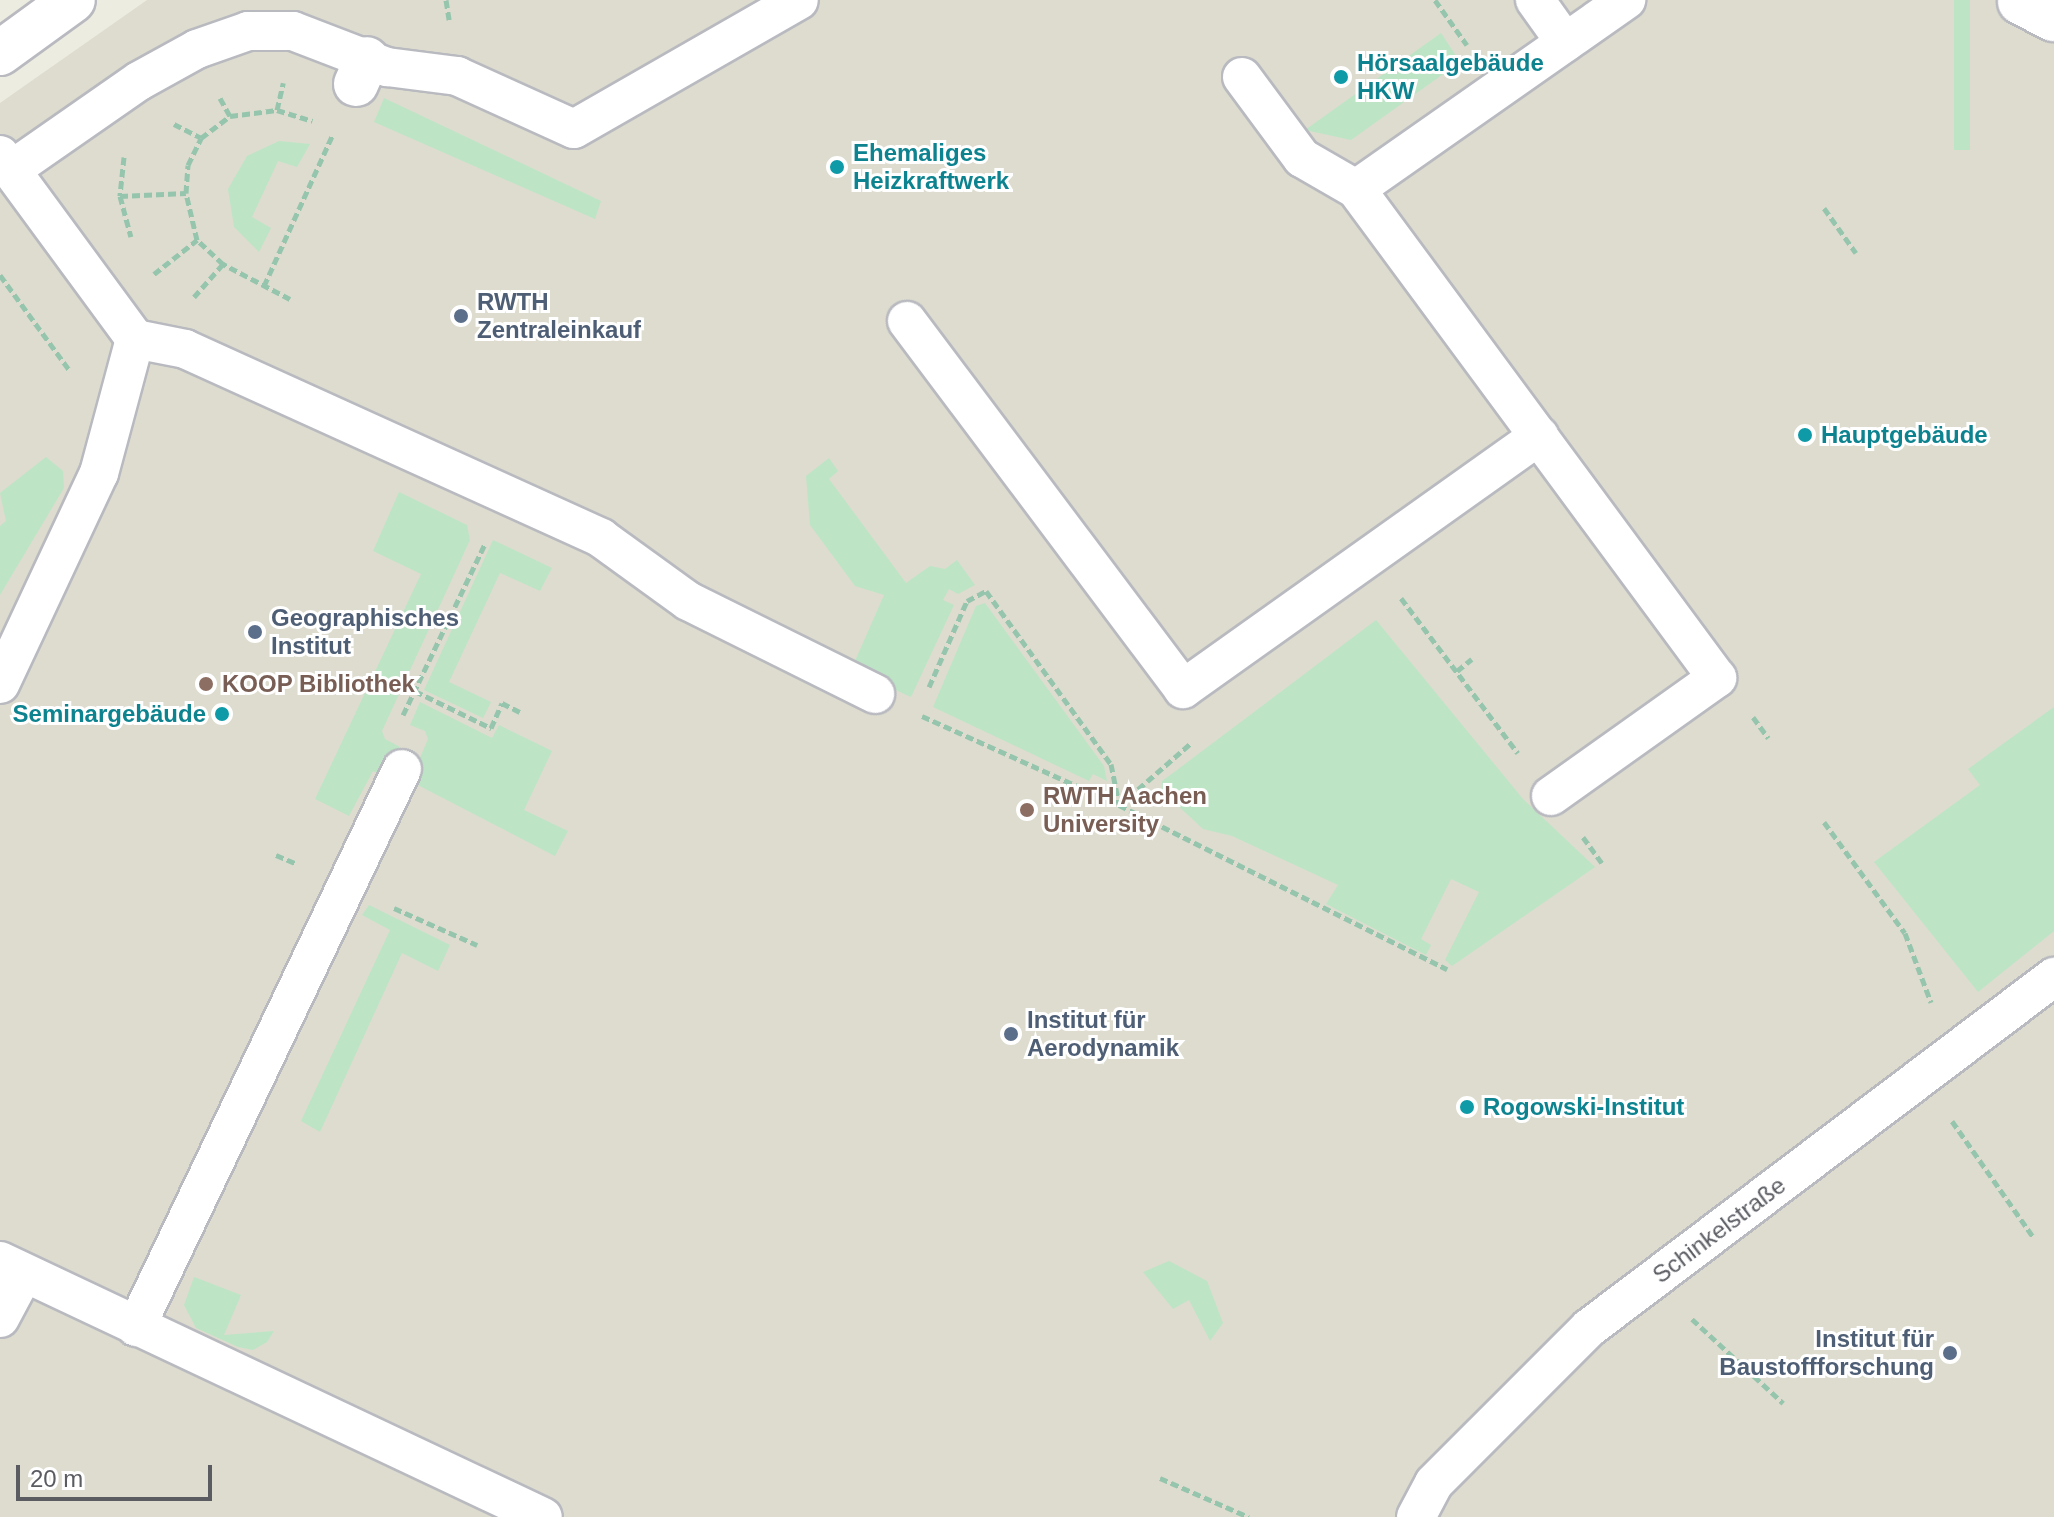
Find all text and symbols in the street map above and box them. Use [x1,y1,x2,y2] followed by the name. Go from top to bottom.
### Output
[1357,49,1544,105] place label: Hörsaalgebäude HKW
[1332,68,1350,86] marker: Hörsaalgebäude HKW
[853,139,1009,195] place label: Ehemaliges Heizkraftwerk
[828,158,846,176] marker: Ehemaliges Heizkraftwerk
[477,288,641,344] place label: RWTH Zentraleinkauf
[452,307,470,325] marker: RWTH Zentraleinkauf
[1821,421,1988,449] place label: Hauptgebäude
[1796,426,1814,444] marker: Hauptgebäude
[271,604,459,660] place label: Geographisches Institut
[246,623,264,641] marker: Geographisches Institut
[222,670,415,698] place label: KOOP Bibliothek
[197,675,215,693] marker: KOOP Bibliothek
[13,700,206,728] place label: Seminargebäude
[213,705,231,723] marker: Seminargebäude
[1043,782,1208,838] place label: RWTH Aachen University
[1018,801,1036,819] marker: RWTH Aachen University
[1027,1006,1179,1062] place label: Institut für Aerodynamik
[1002,1025,1020,1043] marker: Institut für Aerodynamik
[1483,1093,1684,1121] place label: Rogowski-Institut
[1458,1098,1476,1116] marker: Rogowski-Institut
[1647,1171,1791,1289] street label: Schinkelstraße
[1719,1325,1934,1381] place label: Institut für Baustoffforschung
[1941,1344,1959,1362] marker: Institut für Baustoffforschung
[20,1449,216,1499] scale bar
[30,1465,83,1492] text: 20 m

